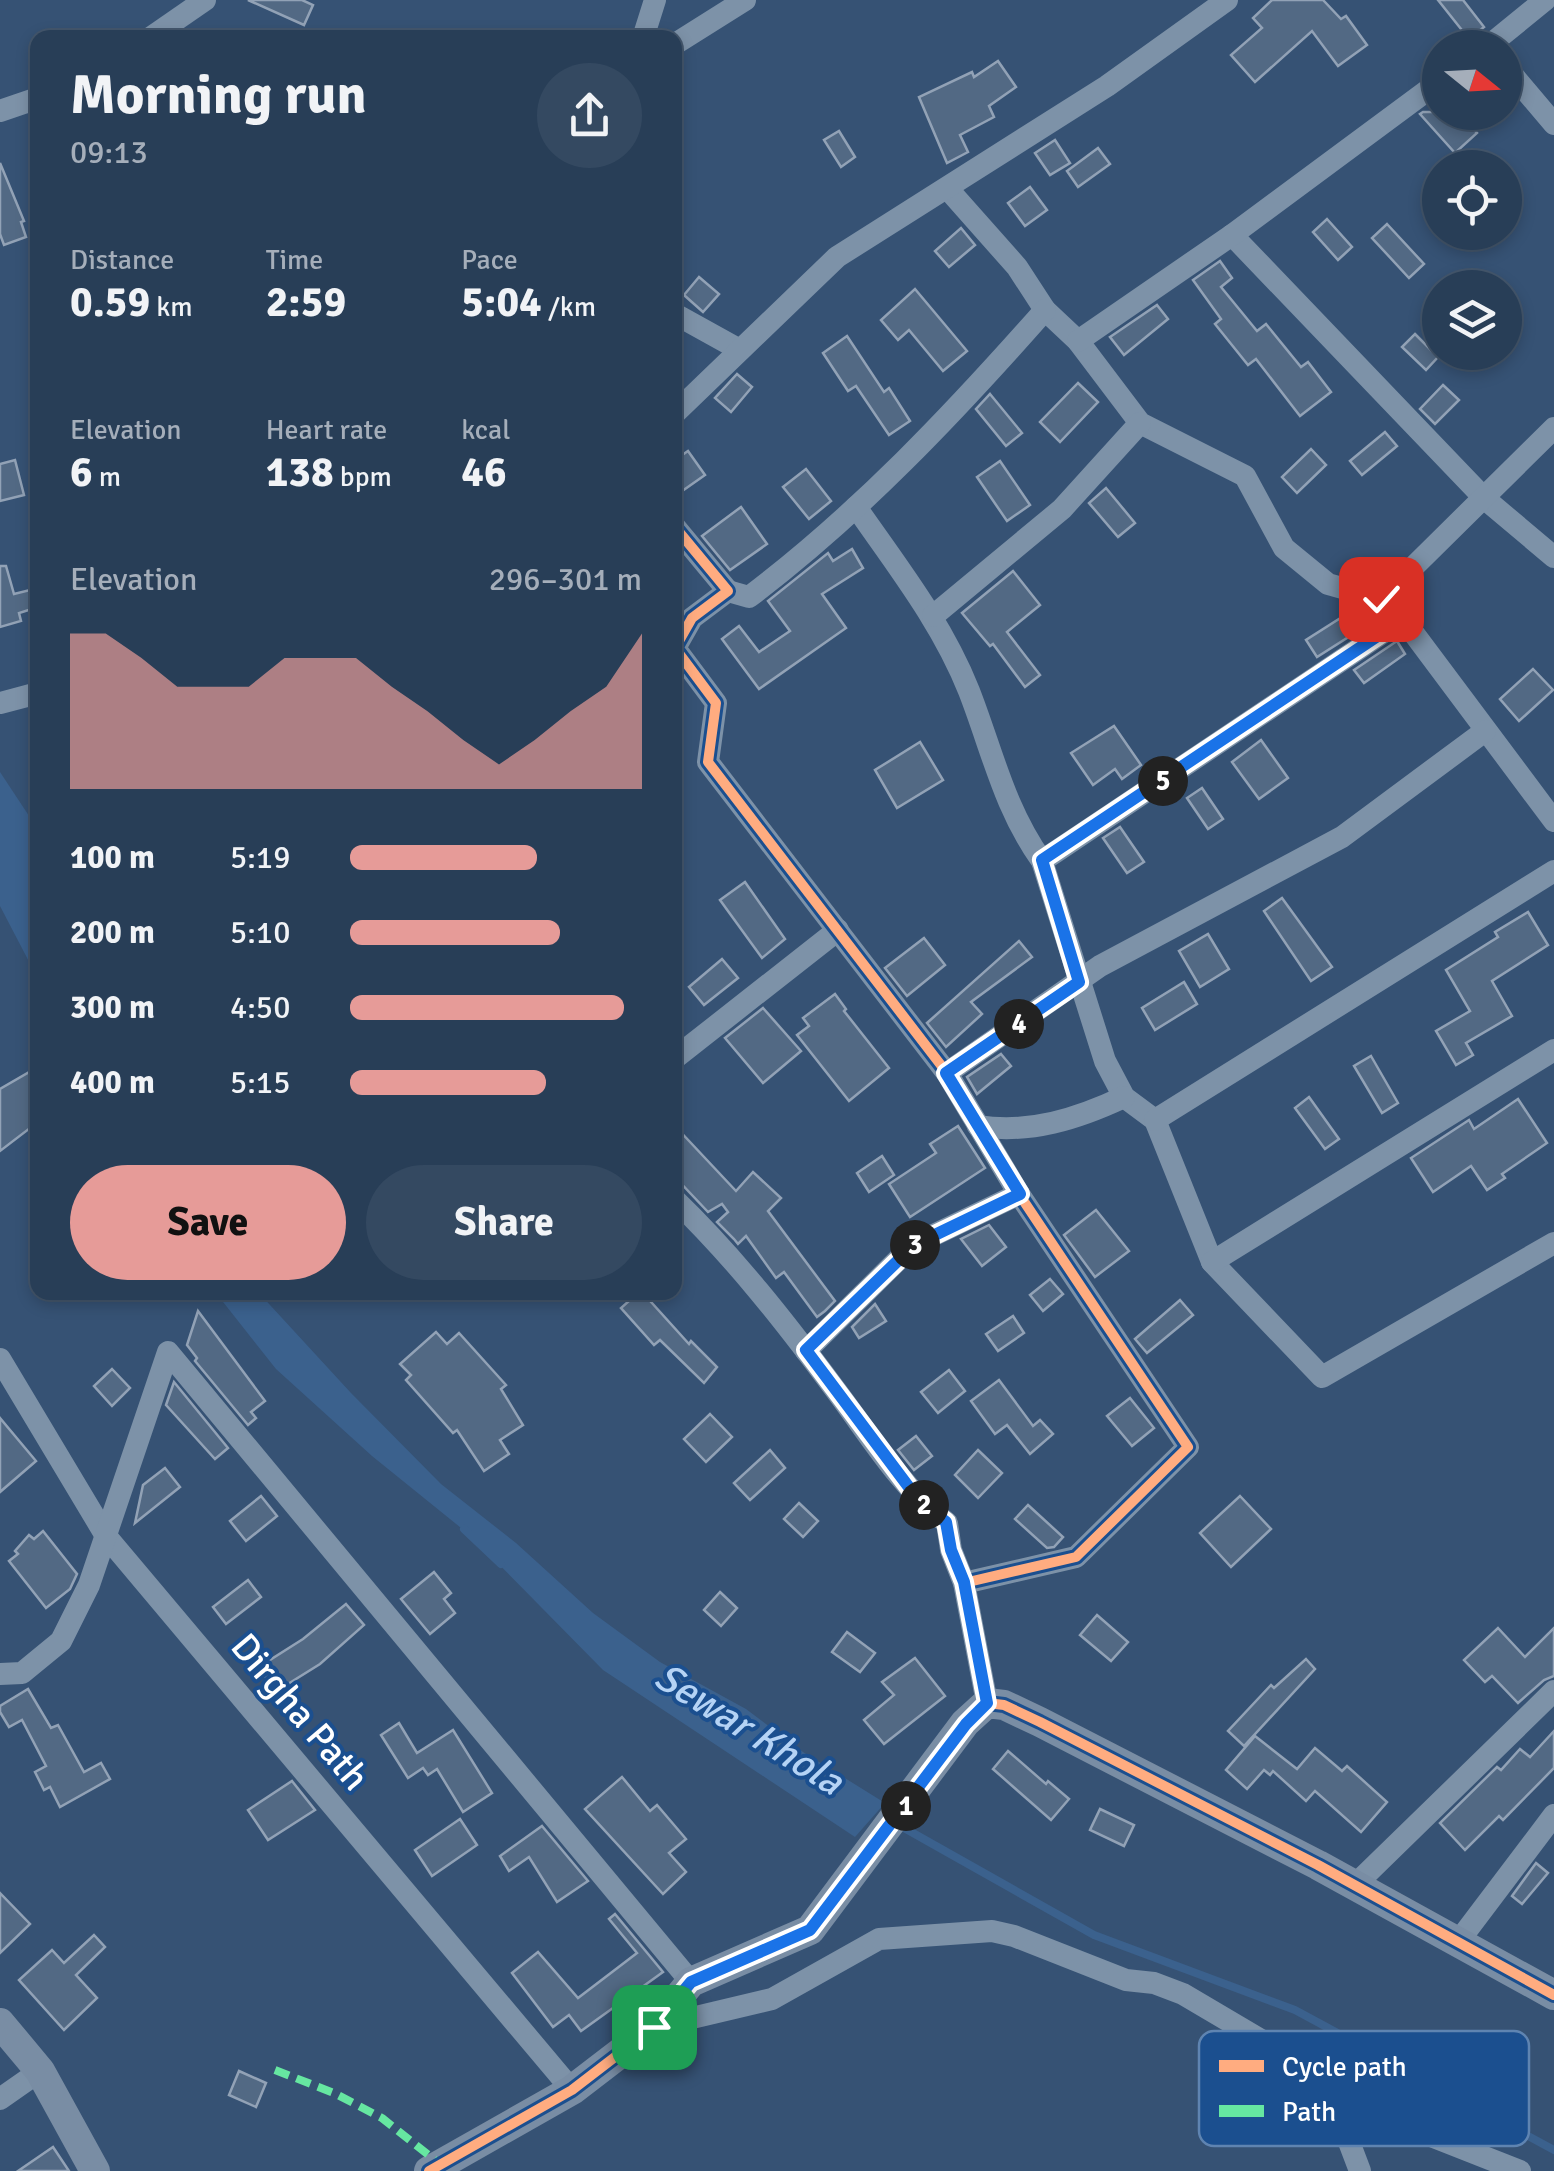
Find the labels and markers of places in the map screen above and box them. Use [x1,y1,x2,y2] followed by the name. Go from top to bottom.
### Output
[1339,557,1424,642] pin
[1138,756,1188,806] pin: 5
[994,999,1044,1049] pin: 4
[890,1220,940,1270] pin: 3
[899,1480,949,1530] pin: 2
[881,1781,931,1831] pin: 1
[612,1985,697,2070] pin

